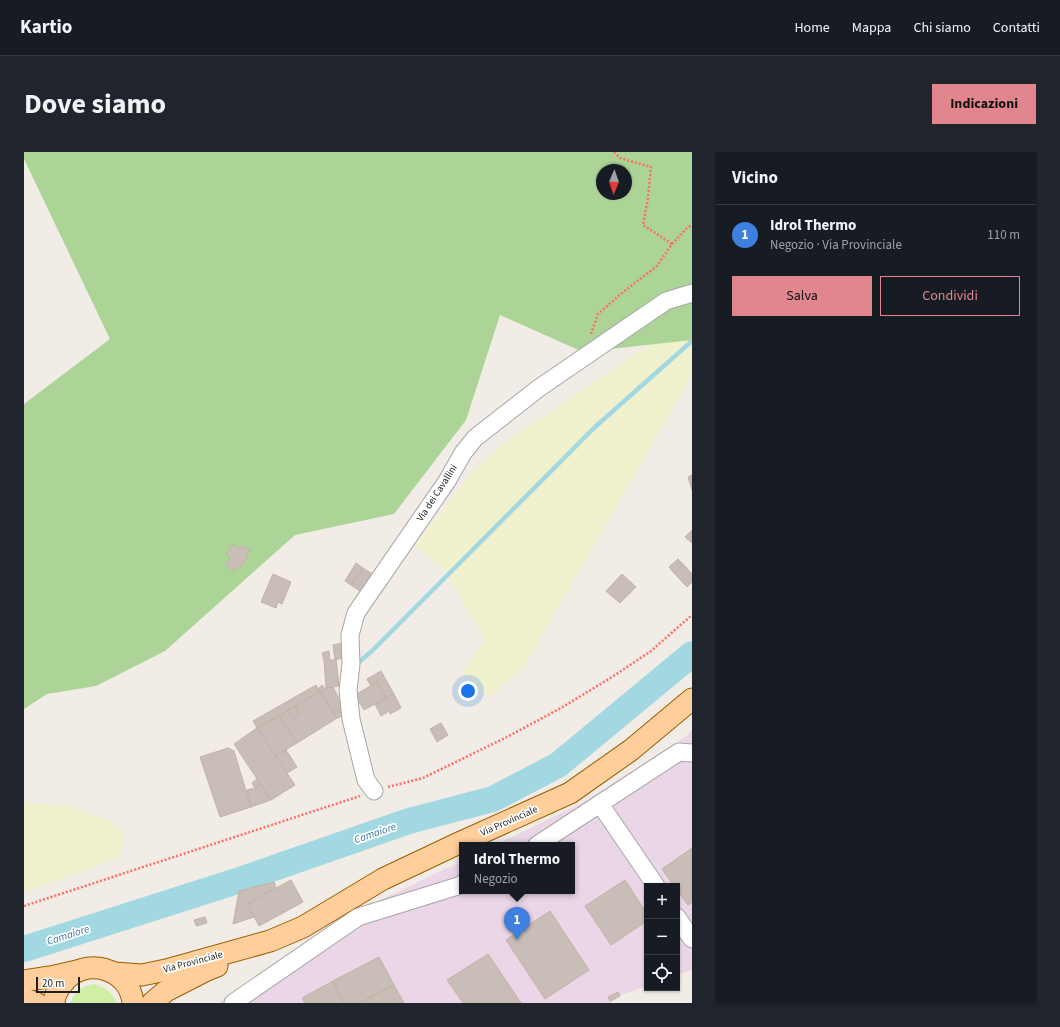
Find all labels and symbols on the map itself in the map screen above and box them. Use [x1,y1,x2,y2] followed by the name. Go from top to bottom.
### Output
[596,164,632,200] north arrow
[413,462,461,524] street label: Via dei Cavallini
[458,681,478,701] your location
[478,802,540,840] street label: Via Provinciale
[352,819,398,847] water label: Camaiore
[504,907,530,940] pin: 1
[45,921,91,949] water label: Camaiore
[162,947,224,977] street label: Via Provinciale
[36,975,80,994] scale bar

